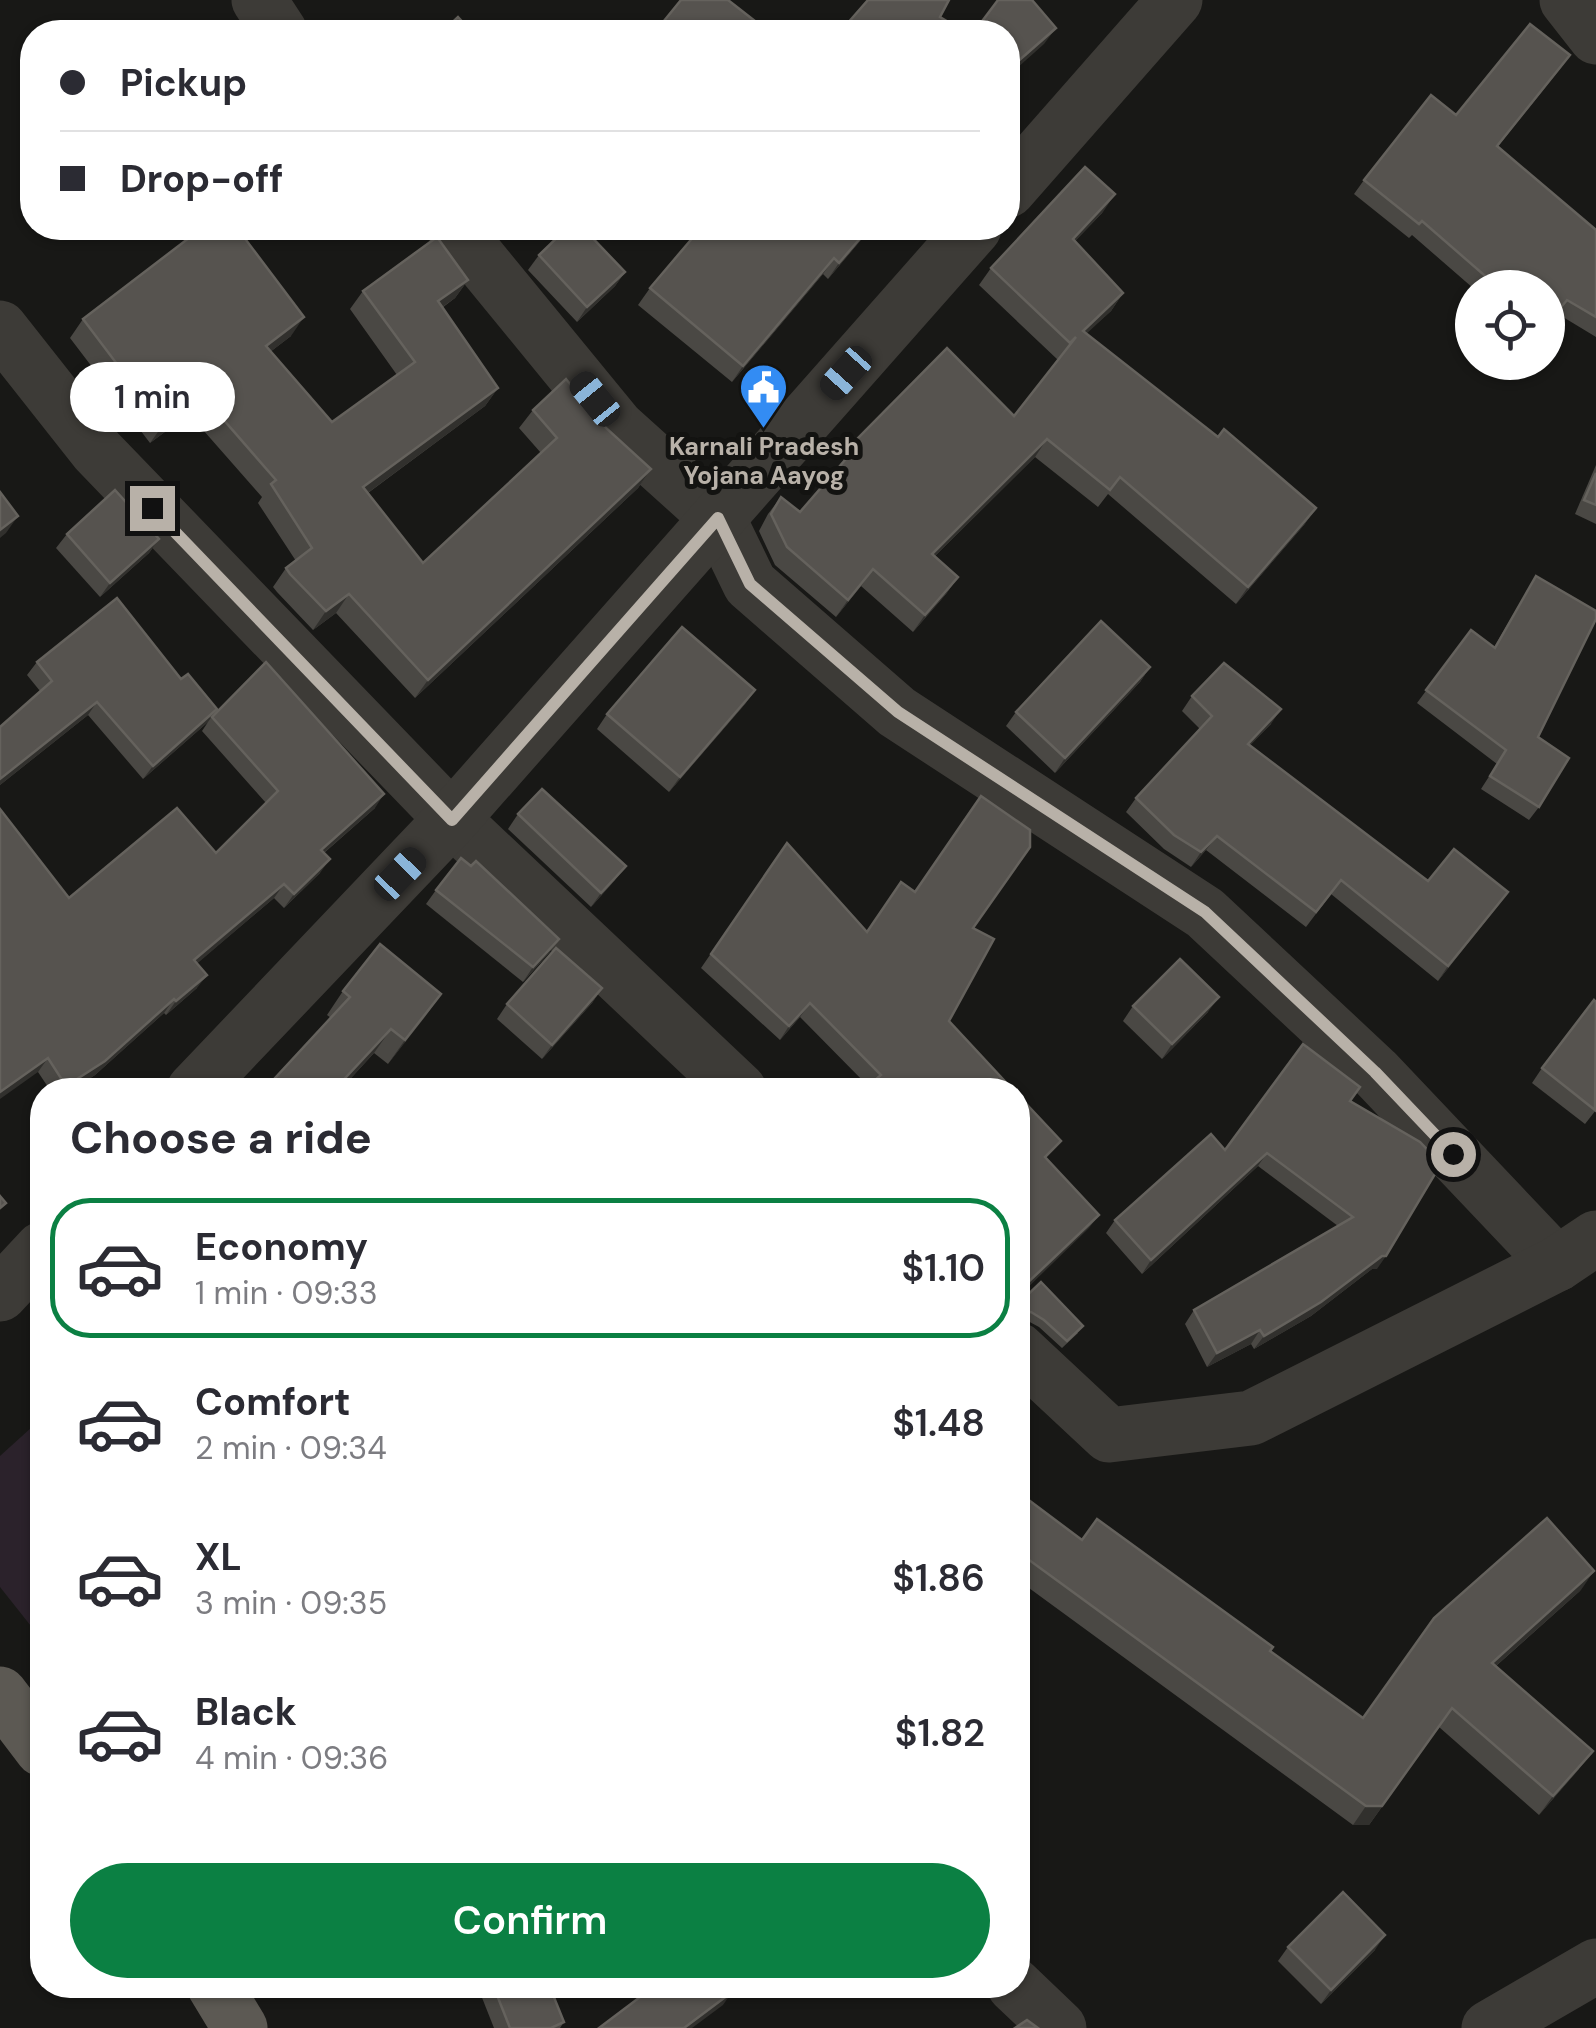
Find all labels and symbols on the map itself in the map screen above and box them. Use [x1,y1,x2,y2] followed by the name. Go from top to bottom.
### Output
[815,341,877,405] car
[738,362,790,430] public building icon: Karnali Pradesh Yojana Aayog
[70,363,234,433] callout: 1 min
[564,366,626,432] car
[669,430,859,492] place label: Karnali Pradesh Yojana Aayog
[130,486,175,531] route end
[368,842,432,906] car
[1431,1132,1476,1177] route start

